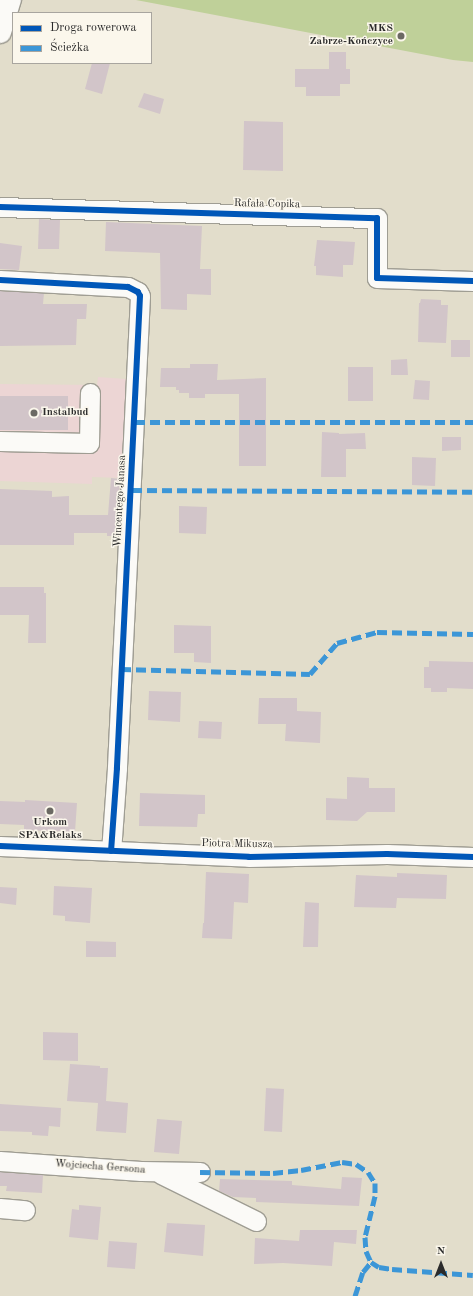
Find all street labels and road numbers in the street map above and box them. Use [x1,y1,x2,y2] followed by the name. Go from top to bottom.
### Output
[234,198,300,212] street label: Rafała Copika
[112,455,130,547] street label: Wincentego Janasa
[201,838,273,852] street label: Piotra Mikusza
[54,1158,146,1178] street label: Wojciecha Gersona

